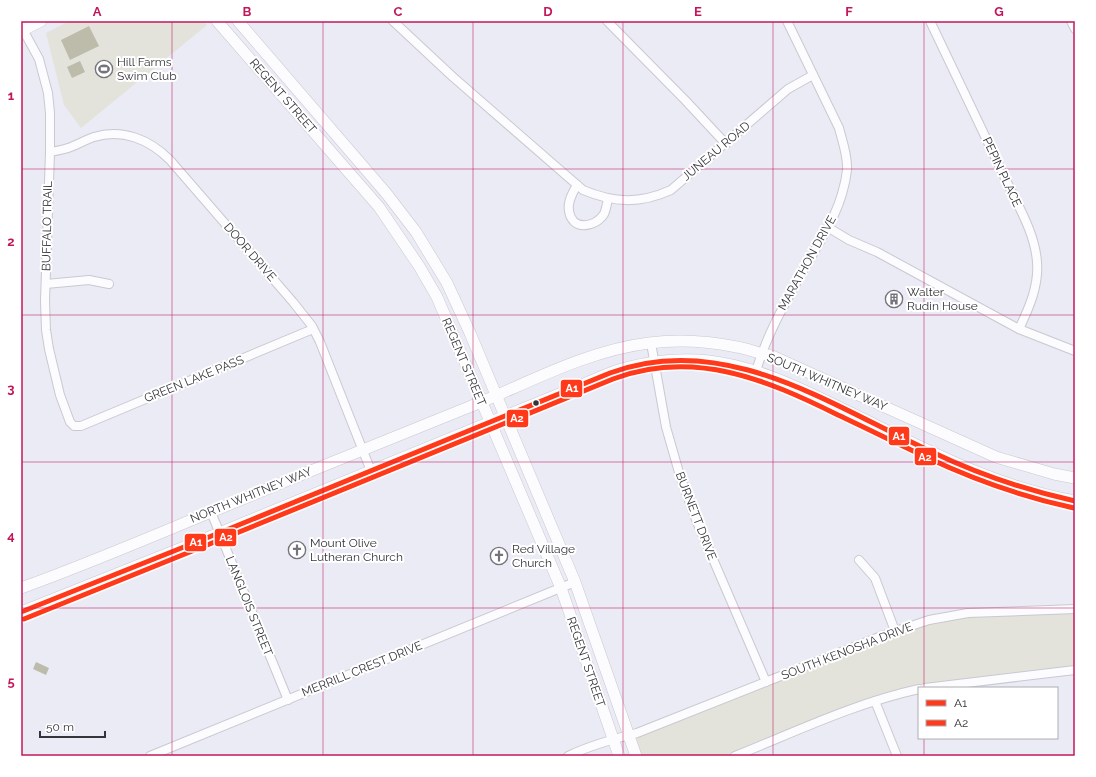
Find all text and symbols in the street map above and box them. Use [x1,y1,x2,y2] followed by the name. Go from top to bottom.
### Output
[93,4,102,19] text: A
[243,4,252,19] text: B
[394,4,403,19] text: C
[543,4,553,19] text: D
[694,4,702,19] text: E
[845,4,853,19] text: F
[994,4,1004,19] text: G
[117,55,177,83] place label: Hill Farms Swim Club
[247,56,320,137] street label: REGENT STREET
[94,59,114,79] sports icon: Hill Farms Swim Club
[8,88,15,103] text: 1
[679,118,753,184] street label: JUNEAU ROAD
[980,135,1024,209] street label: PEPIN PLACE
[39,181,55,271] street label: BUFFALO TRAIL
[775,213,839,313] street label: MARATHON DRIVE
[221,220,279,284] street label: DOOR DRIVE
[7,234,15,249] text: 2
[907,285,978,313] place label: Walter Rudin House
[884,289,904,309] building icon: Walter Rudin House
[439,316,489,409] street label: REGENT STREET
[765,350,889,414] street label: SOUTH WHITNEY WAY
[142,353,246,405] street label: GREEN LAKE PASS
[560,379,583,398] line badge: A1
[7,381,15,396] text: 3
[566,382,579,395] text: A1
[531,398,541,408] unlabelled marker
[506,409,529,428] line badge: A2
[510,412,524,425] text: A2
[888,426,910,446] line badge: A1
[893,430,906,443] text: A1
[914,447,937,466] line badge: A2
[918,451,932,464] text: A2
[188,464,314,526] street label: NORTH WHITNEY WAY
[673,470,719,562] street label: BURNETT DRIVE
[7,528,15,543] text: 4
[214,528,237,547] line badge: A2
[219,531,233,544] text: A2
[184,533,207,552] line badge: A1
[190,536,203,549] text: A1
[310,536,403,564] place label: Mount Olive Lutheran Church
[287,540,307,560] church icon: Mount Olive Lutheran Church
[512,542,575,570] place label: Red Village Church
[489,546,509,566] church icon: Red Village Church
[223,554,276,659] street label: LANGLOIS STREET
[564,615,608,710] street label: REGENT STREET
[779,619,915,683] street label: SOUTH KENOSHA DRIVE
[300,638,424,700] street label: MERRILL CREST DRIVE
[7,674,15,689] text: 5
[918,687,1058,739] legend
[954,696,967,710] text: A1
[40,713,105,739] scale bar
[954,716,968,730] text: A2
[46,720,74,734] text: 50 m

